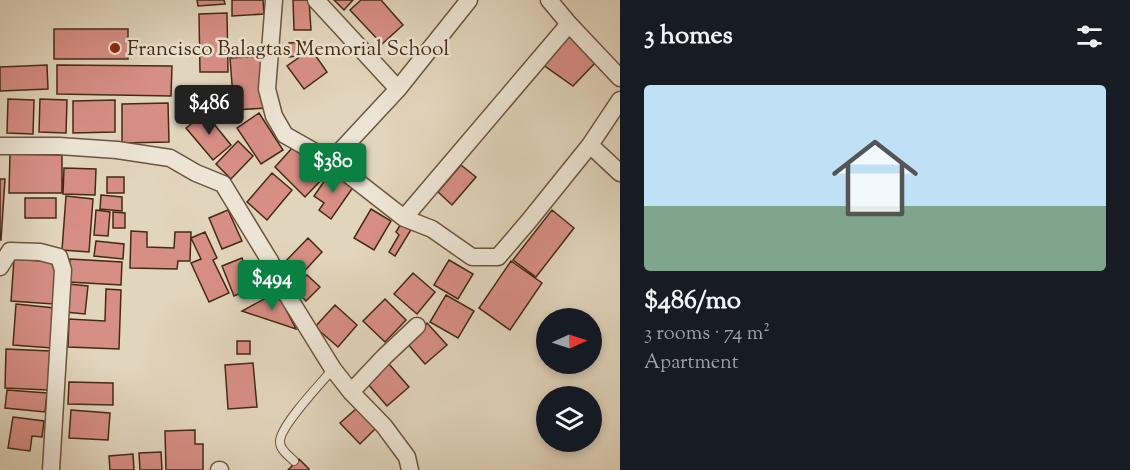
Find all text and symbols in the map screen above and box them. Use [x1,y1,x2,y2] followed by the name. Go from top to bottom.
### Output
[644,18,733,55] text: 3 homes
[1073,20,1106,53] icon: filters
[127,35,449,65] place label: Francisco Balagtas Memorial School
[108,41,122,55] marker: Francisco Balagtas Memorial School
[173,85,245,136] pin: $486
[189,90,229,119] text: $486
[821,124,929,232] icon: home
[297,143,369,194] pin: $380
[313,148,353,177] text: $380
[236,260,308,311] pin: $494
[252,265,292,294] text: $494
[644,283,741,320] text: $486/mo
[536,308,602,374] north arrow
[536,308,602,452] map controls
[644,320,770,349] text: 3 rooms · 74 m²
[644,349,739,378] text: Apartment
[536,386,602,452] button: layers

